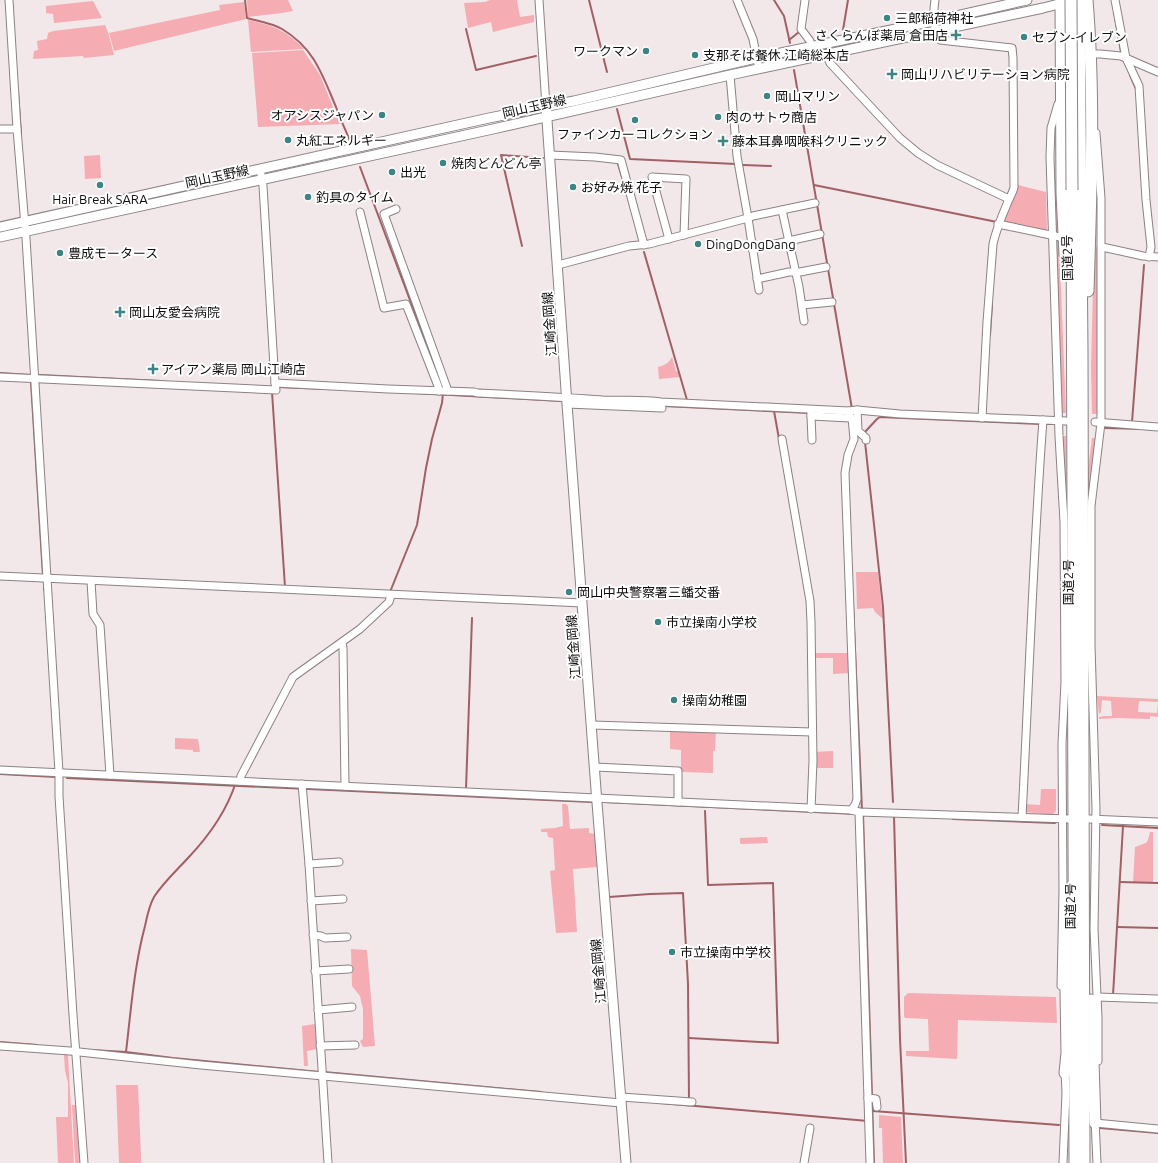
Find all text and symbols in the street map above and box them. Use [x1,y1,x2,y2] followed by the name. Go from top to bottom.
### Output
[895,11,973,25] place label: 三郎稲荷神社
[882,13,892,23] marker: 三郎稲荷神社
[815,28,948,42] place label: さくらんぼ薬局 倉田店
[951,30,961,40] marker: さくらんぼ薬局 倉田店
[1032,30,1127,44] place label: セブン-イレブン
[1019,32,1029,42] marker: セブン-イレブン
[573,44,638,58] place label: ワークマン
[641,46,651,56] marker: ワークマン
[703,48,849,62] place label: 支那そば餐休 江崎総本店
[690,50,700,60] marker: 支那そば餐休 江崎総本店
[901,67,1070,81] place label: 岡山リハビリテーション病院
[886,68,898,80] marker: 岡山リハビリテーション病院
[775,89,840,103] place label: 岡山マリン
[762,91,772,101] marker: 岡山マリン
[501,92,567,120] street label: 岡山玉野線
[271,108,374,122] place label: オアシスジャパン
[377,110,387,120] marker: オアシスジャパン
[726,110,817,124] place label: 肉のサトウ商店
[713,112,723,122] marker: 肉のサトウ商店
[630,115,640,125] marker: ファインカーコレクション
[557,127,713,141] place label: ファインカーコレクション
[296,133,387,147] place label: 丸紅エネルギー
[732,134,888,148] place label: 藤本耳鼻咽喉科クリニック
[283,135,293,145] marker: 丸紅エネルギー
[717,135,729,147] marker: 藤本耳鼻咽喉科クリニック
[451,156,542,170] place label: 焼肉どんどん亭
[438,158,448,168] marker: 焼肉どんどん亭
[184,162,250,190] street label: 岡山玉野線
[400,165,426,179] place label: 出光
[387,167,397,177] marker: 出光
[95,180,105,190] marker: Hair Break SARA
[581,180,662,194] place label: お好み焼 花子
[568,182,578,192] marker: お好み焼 花子
[316,190,394,204] place label: 釣具のタイム
[52,192,148,206] place label: Hair Break SARA
[303,192,313,202] marker: 釣具のタイム
[1060,235,1074,281] street label: 国道2号
[706,237,796,251] place label: DingDongDang
[693,239,703,249] marker: DingDongDang
[68,246,158,260] place label: 豊成モータース
[55,248,65,258] marker: 豊成モータース
[540,291,558,357] street label: 江崎金岡線
[129,305,220,319] place label: 岡山友愛会病院
[114,306,126,318] marker: 岡山友愛会病院
[161,362,306,376] place label: アイアン薬局 岡山江崎店
[148,364,158,374] marker: アイアン薬局 岡山江崎店
[1061,559,1075,605] street label: 国道2号
[577,585,720,599] place label: 岡山中央警察署三蟠交番
[564,587,574,597] marker: 岡山中央警察署三蟠交番
[564,614,582,680] street label: 江崎金岡線
[666,615,757,629] place label: 市立操南小学校
[653,617,663,627] marker: 市立操南小学校
[682,693,747,707] place label: 操南幼稚園
[669,695,679,705] marker: 操南幼稚園
[1063,883,1077,929] street label: 国道2号
[588,938,608,1004] street label: 江崎金岡線
[680,945,771,959] place label: 市立操南中学校
[667,947,677,957] marker: 市立操南中学校

